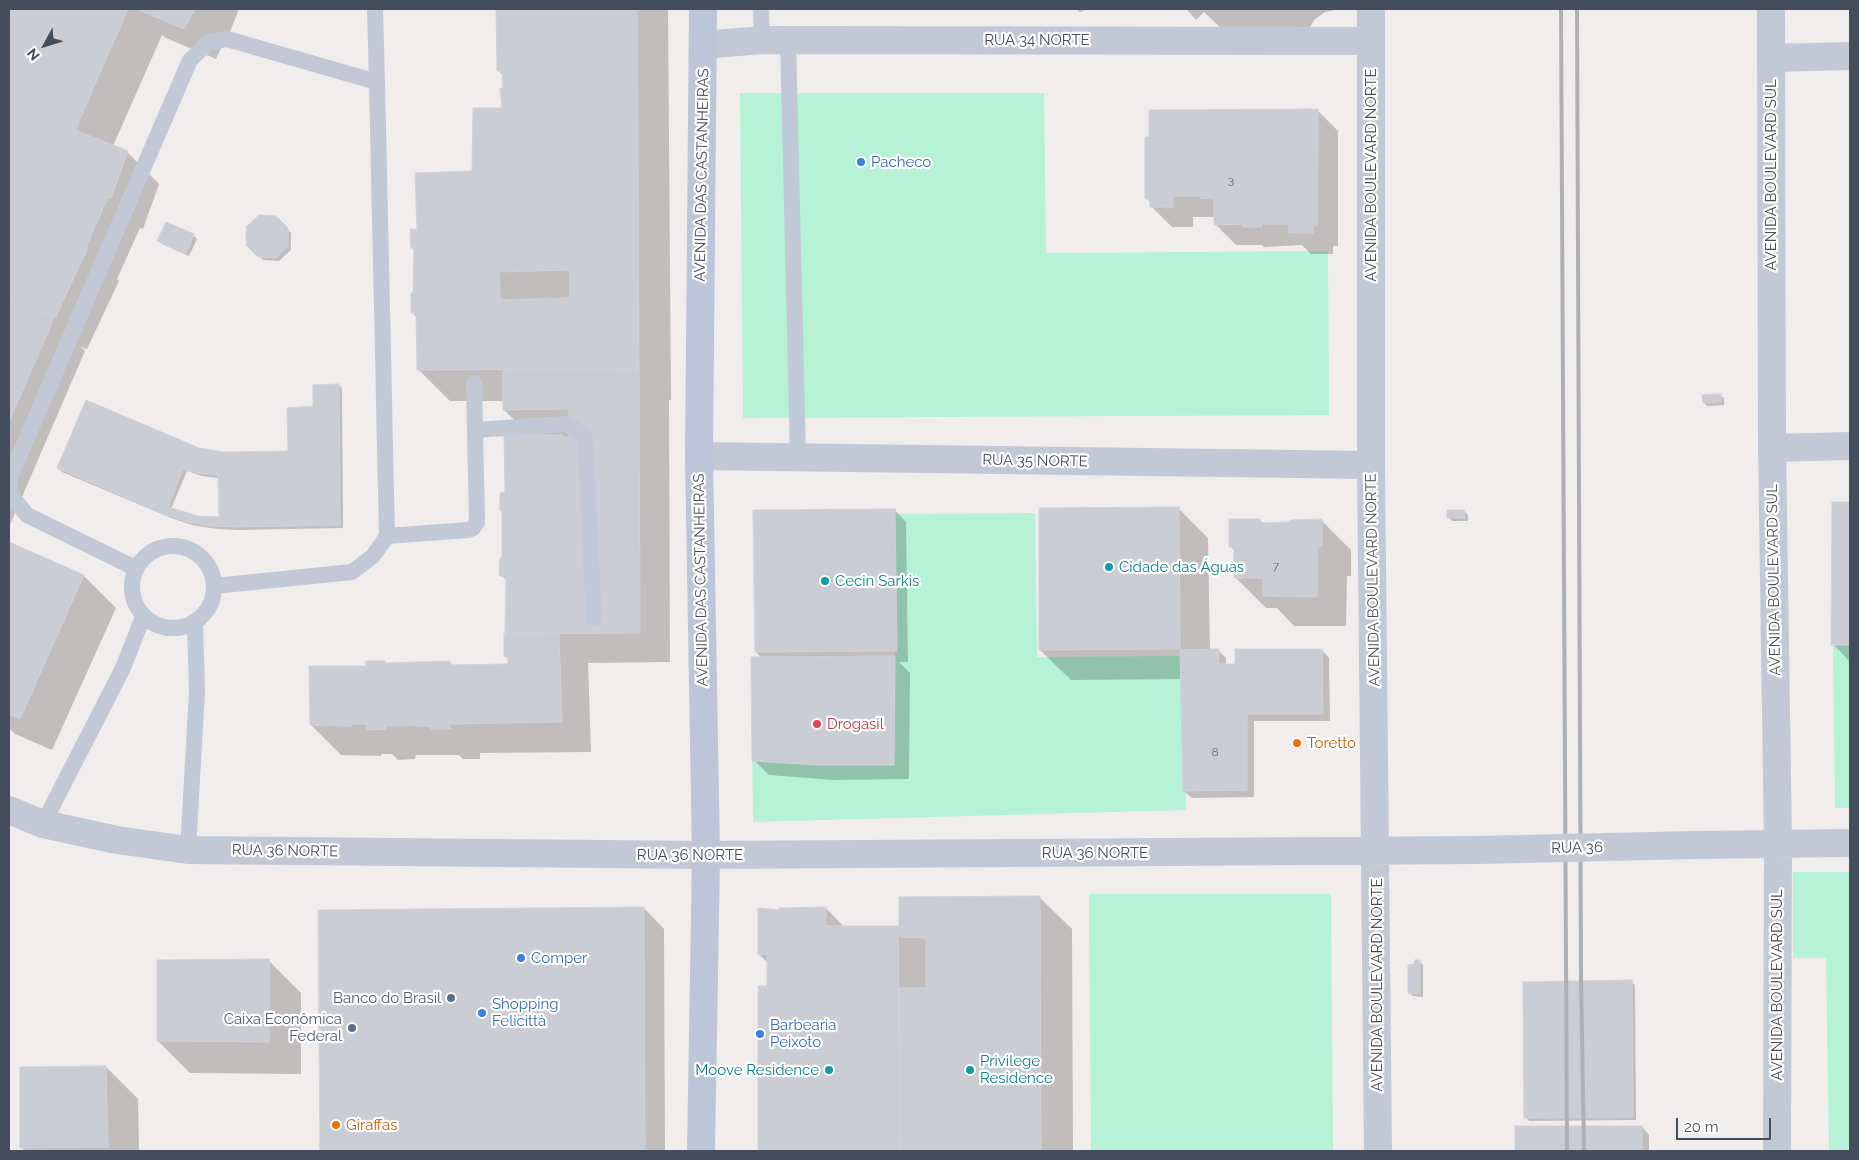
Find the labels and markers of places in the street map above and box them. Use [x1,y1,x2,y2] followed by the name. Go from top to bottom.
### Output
[871,153,931,171] place label: Pacheco
[855,156,867,168] marker: Pacheco
[1119,558,1244,576] place label: Cidade das Águas
[1103,561,1115,573] marker: Cidade das Águas
[835,572,919,590] place label: Cecin Sarkis
[819,575,831,587] marker: Cecin Sarkis
[827,715,884,733] place label: Drogasil
[811,718,823,730] marker: Drogasil
[1307,734,1356,752] place label: Toretto
[1291,737,1303,749] marker: Toretto
[531,949,587,967] place label: Comper
[515,952,527,964] marker: Comper
[333,989,441,1007] place label: Banco do Brasil
[445,992,457,1004] marker: Banco do Brasil
[492,995,559,1030] place label: Shopping Felicittà
[476,1007,488,1019] marker: Shopping Felicittà
[224,1010,342,1045] place label: Caixa Econômica Federal
[770,1016,836,1051] place label: Barbearia Peixoto
[346,1022,358,1034] marker: Caixa Econômica Federal
[754,1028,766,1040] marker: Barbearia Peixoto
[980,1052,1053,1087] place label: Privilege Residence
[695,1061,819,1079] place label: Moove Residence
[823,1064,835,1076] marker: Moove Residence
[964,1064,976,1076] marker: Privilege Residence
[346,1116,397,1134] place label: Giraffas
[330,1119,342,1131] marker: Giraffas

